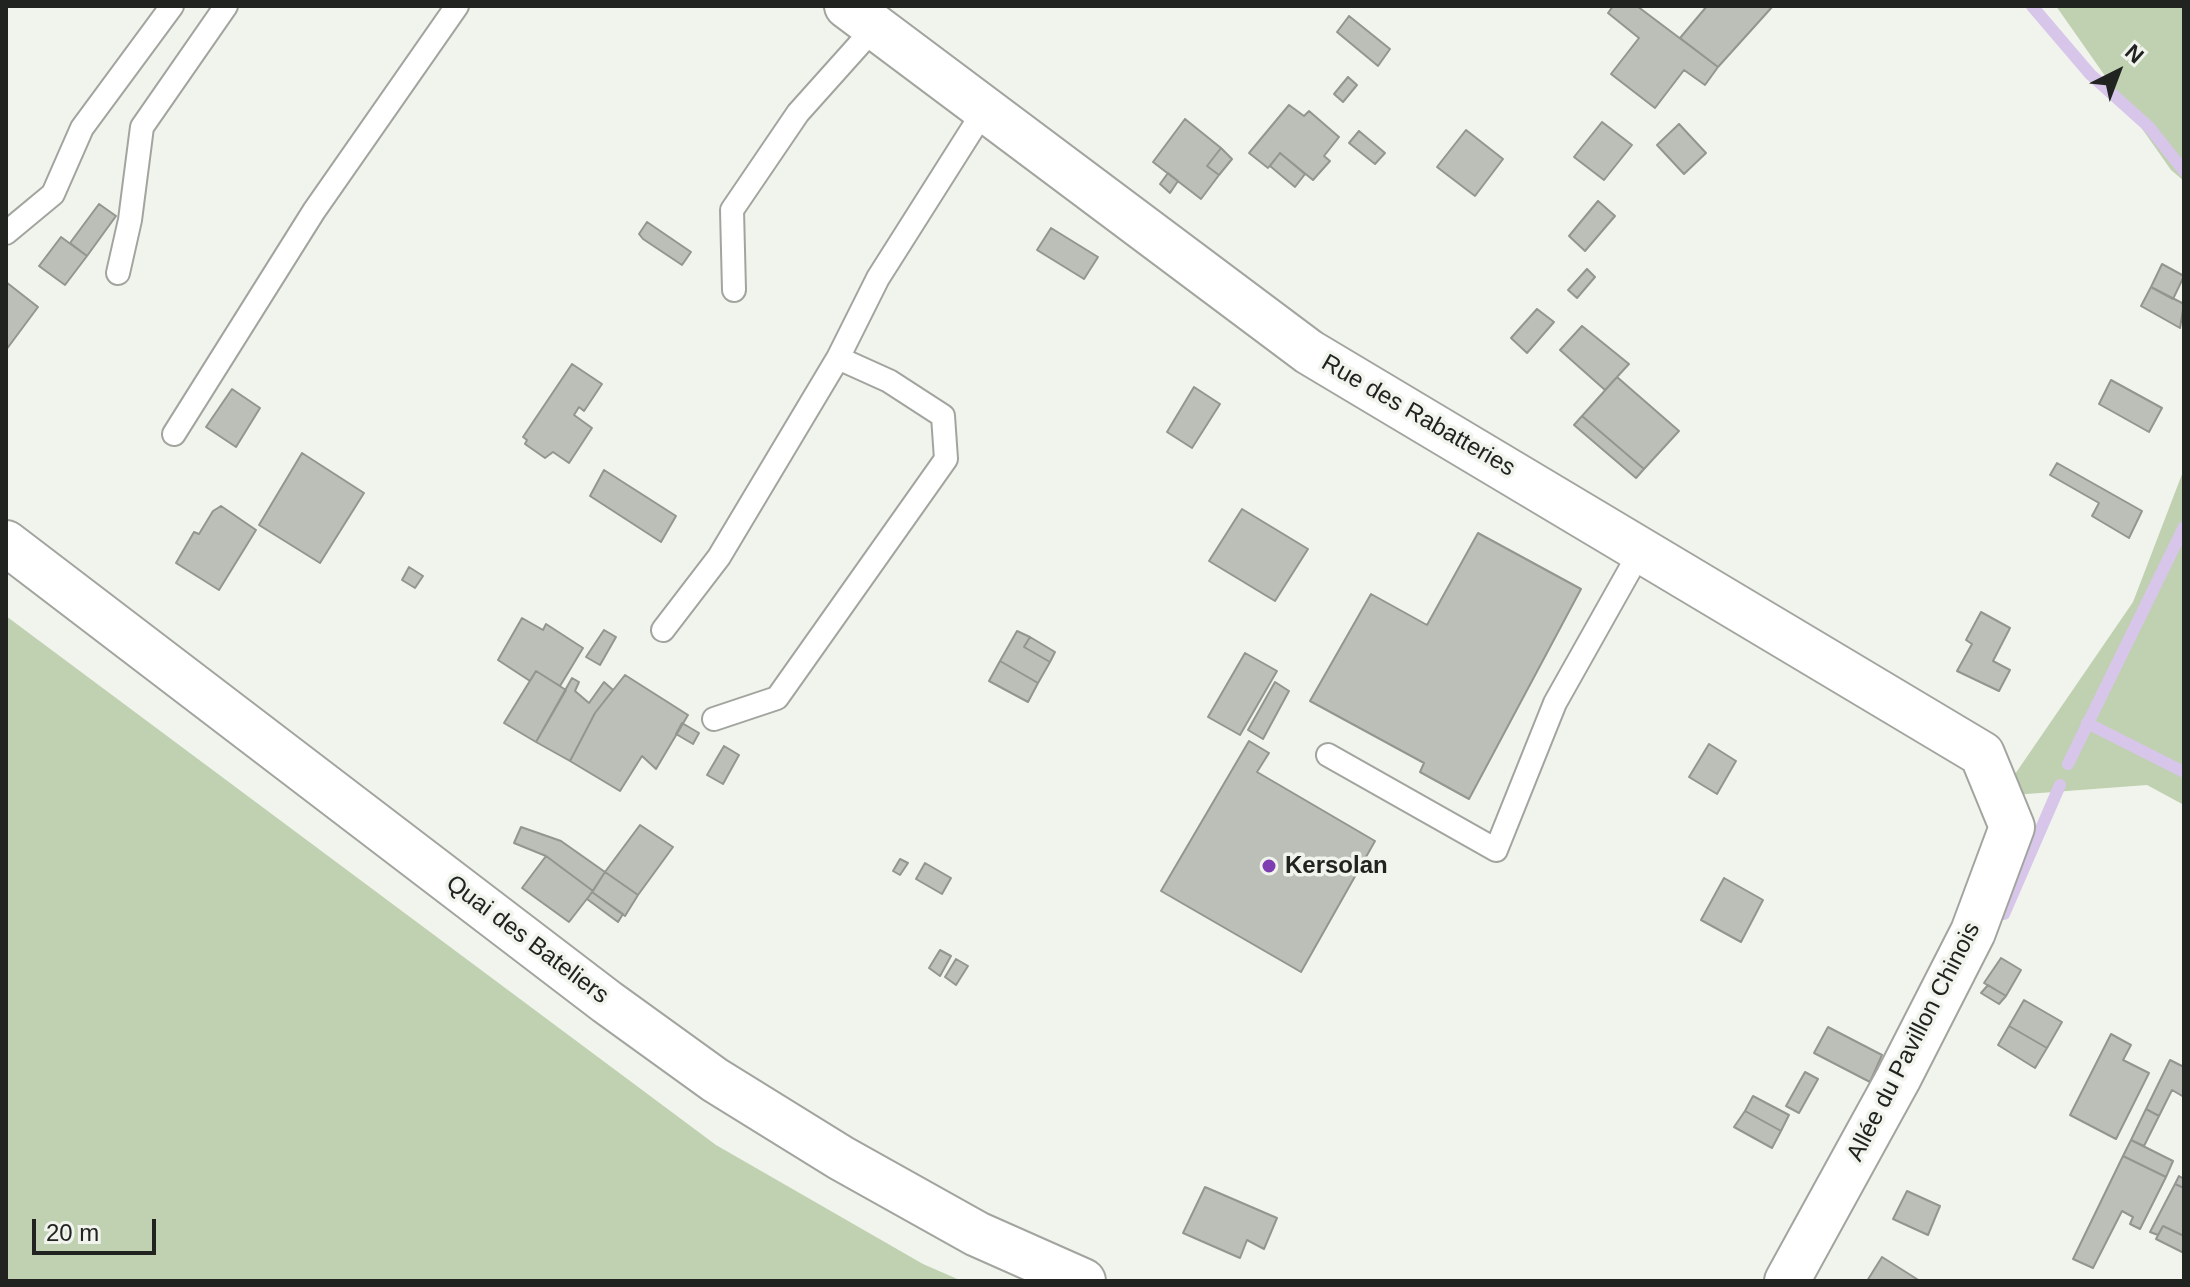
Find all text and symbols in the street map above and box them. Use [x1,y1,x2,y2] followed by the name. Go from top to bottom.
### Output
[2078,32,2158,112] north arrow
[2120,39,2149,68] text: N
[1316,349,1520,483] street label: Rue des Rabatteries
[1285,852,1388,880] place label: Kersolan
[1260,857,1278,875] marker: Kersolan
[440,869,614,1011] street label: Quai des Bateliers
[1841,918,1987,1166] street label: Allée du Pavillon Chinois
[36,1203,160,1253] scale bar
[46,1219,99,1246] text: 20 m

